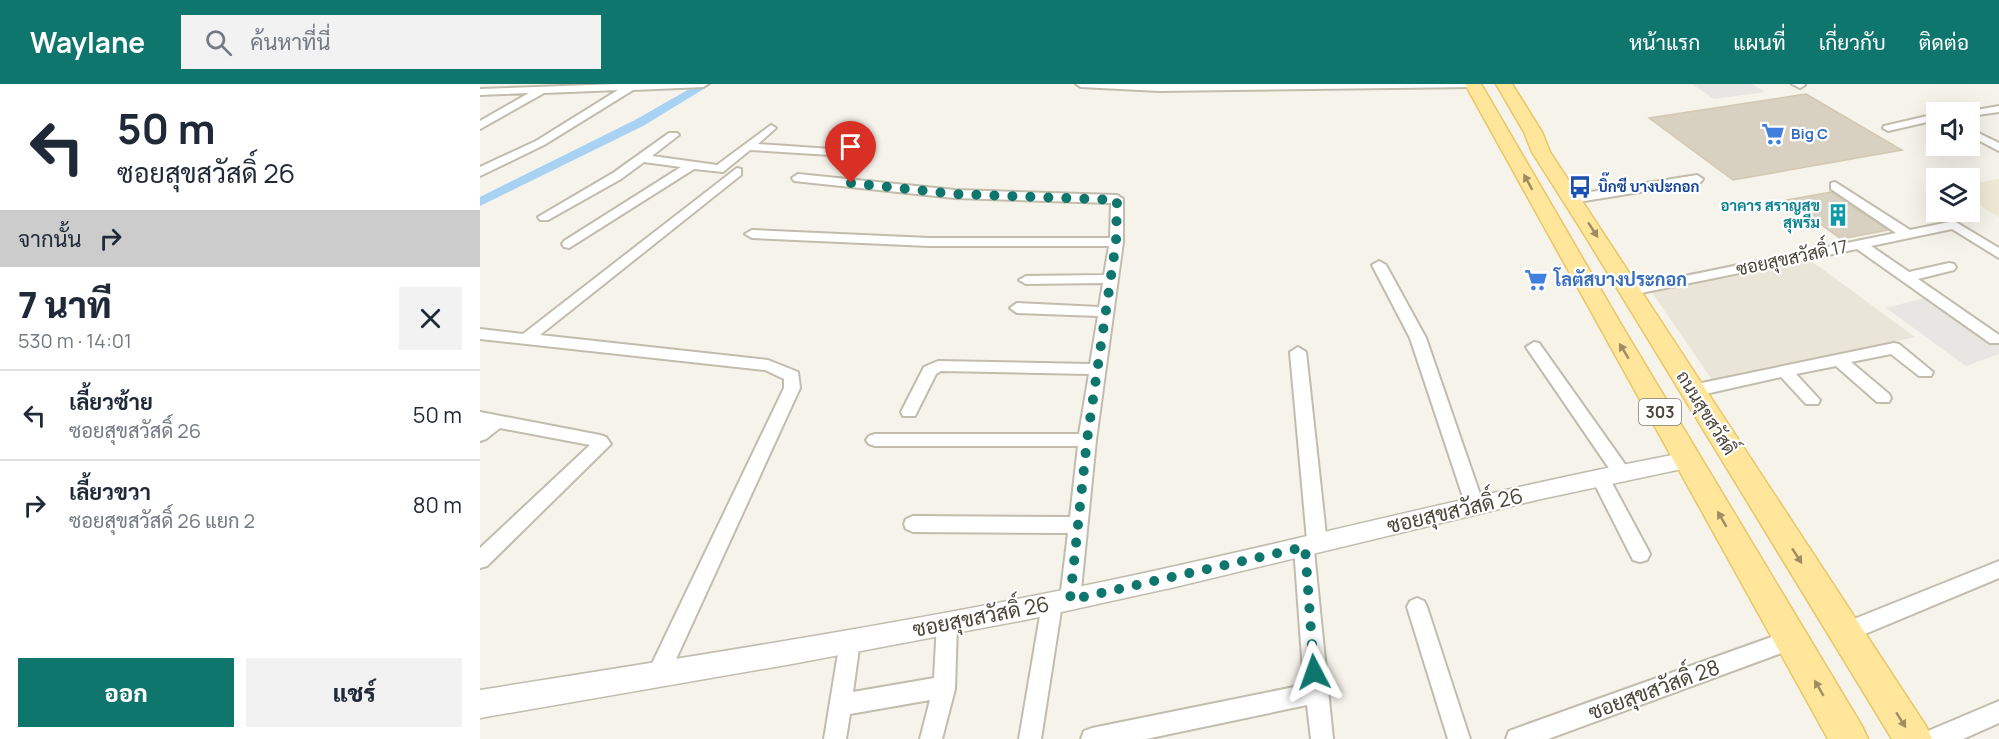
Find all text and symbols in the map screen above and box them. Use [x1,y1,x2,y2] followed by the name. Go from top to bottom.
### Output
[181,15,601,69] search box
[30,23,145,61] text: Waylane
[202,26,235,59] icon: search
[250,27,331,57] text: ค้นหาที่นี่
[1629,28,1700,56] text: หน้าแรก
[1733,28,1786,56] text: แผนที่
[1819,28,1886,56] text: เกี่ยวกับ
[1919,28,1969,56] text: ติดต่อ
[117,99,215,157] text: 50 m
[1926,102,1980,222] map controls
[1926,102,1980,156] button: sound
[18,108,96,186] icon: left
[825,121,876,183] pin
[1760,121,1786,147] supermarket icon: Big C
[1791,123,1828,144] place label: Big C
[834,130,867,163] icon: arrive
[117,154,295,191] text: ซอยสุขสวัสดิ์ 26
[1926,168,1980,222] button: layers
[1598,172,1700,197] place label: บิ๊กซี บางปะกอก
[1523,173,1533,190] one-way arrow
[1567,174,1593,200] bus stop icon: บิ๊กซี บางปะกอก
[1721,195,1820,234] place label: อาคาร สราญสุข สุพรีม
[1825,202,1851,228] building icon: อาคาร สราญสุข สุพรีม
[94,222,127,255] icon: right
[1587,222,1598,239] one-way arrow
[18,224,82,254] text: จากนั้น
[1733,230,1850,282] street label: ซอยสุขสวัสดิ์ 17
[1523,267,1549,293] supermarket icon: โลตัสบางประกอก
[1553,267,1687,291] place label: โลตัสบางประกอก
[18,280,112,329] text: 7 นาที
[399,287,462,350] button: close
[18,327,132,354] text: 530 m · 14:01
[1619,342,1629,359] one-way arrow
[1671,364,1745,460] street label: ถนนสุขสวัสดิ์
[69,387,153,417] text: เลี้ยวซ้าย
[18,399,51,432] icon: left
[1639,399,1681,425] road number: 303
[413,400,462,430] text: 50 m
[69,417,201,444] text: ซอยสุขสวัสดิ์ 26
[1383,476,1526,540] street label: ซอยสุขสวัสดิ์ 26
[69,477,151,507] text: เลี้ยวขวา
[18,489,51,522] icon: right
[413,490,462,520] text: 80 m
[69,507,255,534] text: ซอยสุขสวัสดิ์ 26 แยก 2
[1717,511,1727,528] one-way arrow
[1791,547,1803,563] one-way arrow
[909,584,1052,644] street label: ซอยสุขสวัสดิ์ 26
[1282,640,1346,704] position arrow
[1582,648,1724,727] street label: ซอยสุขสวัสดิ์ 28
[18,658,234,727] button: ออก
[246,658,462,727] button: แชร์
[1815,680,1825,697] one-way arrow
[1896,712,1907,728] one-way arrow

